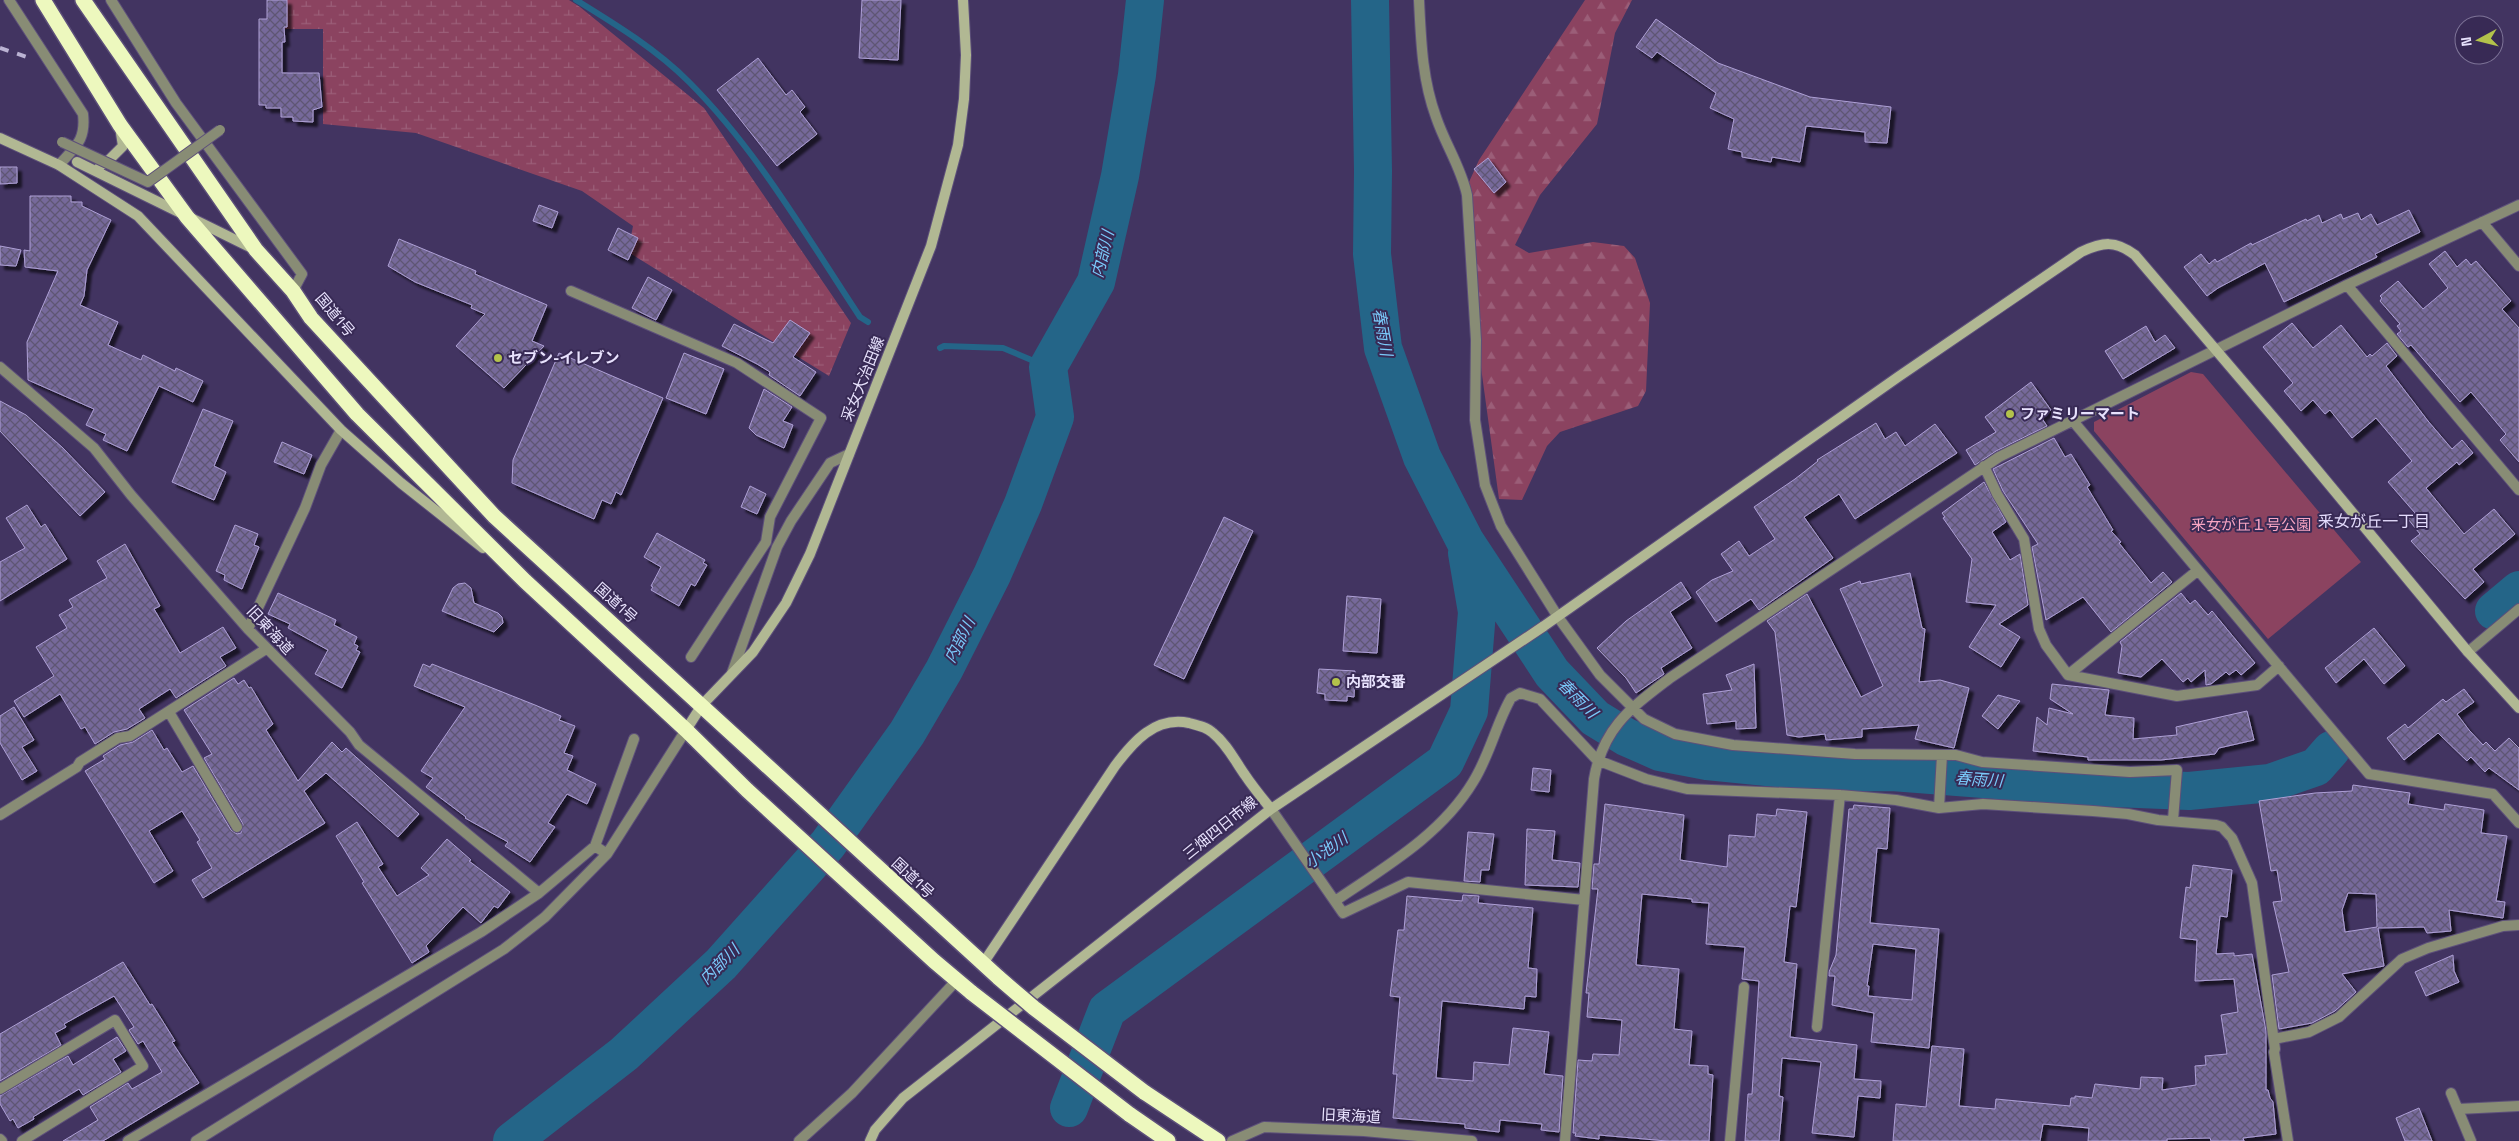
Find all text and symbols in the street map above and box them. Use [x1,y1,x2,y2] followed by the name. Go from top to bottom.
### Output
[2454,15,2504,65] north arrow
[2457,36,2476,47] text: N
[1086,226,1119,280] water label: 内部川
[312,289,359,340] street label: 国道1号
[1368,307,1397,360] water label: 春雨川
[837,334,888,424] street label: 采女大治田線
[508,348,619,367] place label: セブン-イレブン
[492,352,504,364] marker: セブン-イレブン
[2020,404,2140,423] place label: ファミリーマート
[2004,408,2016,420] marker: ファミリーマート
[2318,511,2430,532] district label: 釆女が丘一丁目
[2191,515,2311,534] park label: 釆女が丘１号公園
[591,578,642,627] street label: 国道1号
[243,601,298,658] street label: 旧東海道
[939,612,981,666] water label: 内部川
[1346,672,1406,691] place label: 内部交番
[1553,674,1603,724] water label: 春雨川
[1330,676,1342,688] marker: 内部交番
[1954,767,2006,792] water label: 春雨川
[1179,792,1261,863] street label: 三畑四日市線
[1301,827,1353,873] water label: 小池川
[888,853,939,902] street label: 国道1号
[695,939,745,989] water label: 内部川
[1321,1104,1381,1127] street label: 旧東海道

